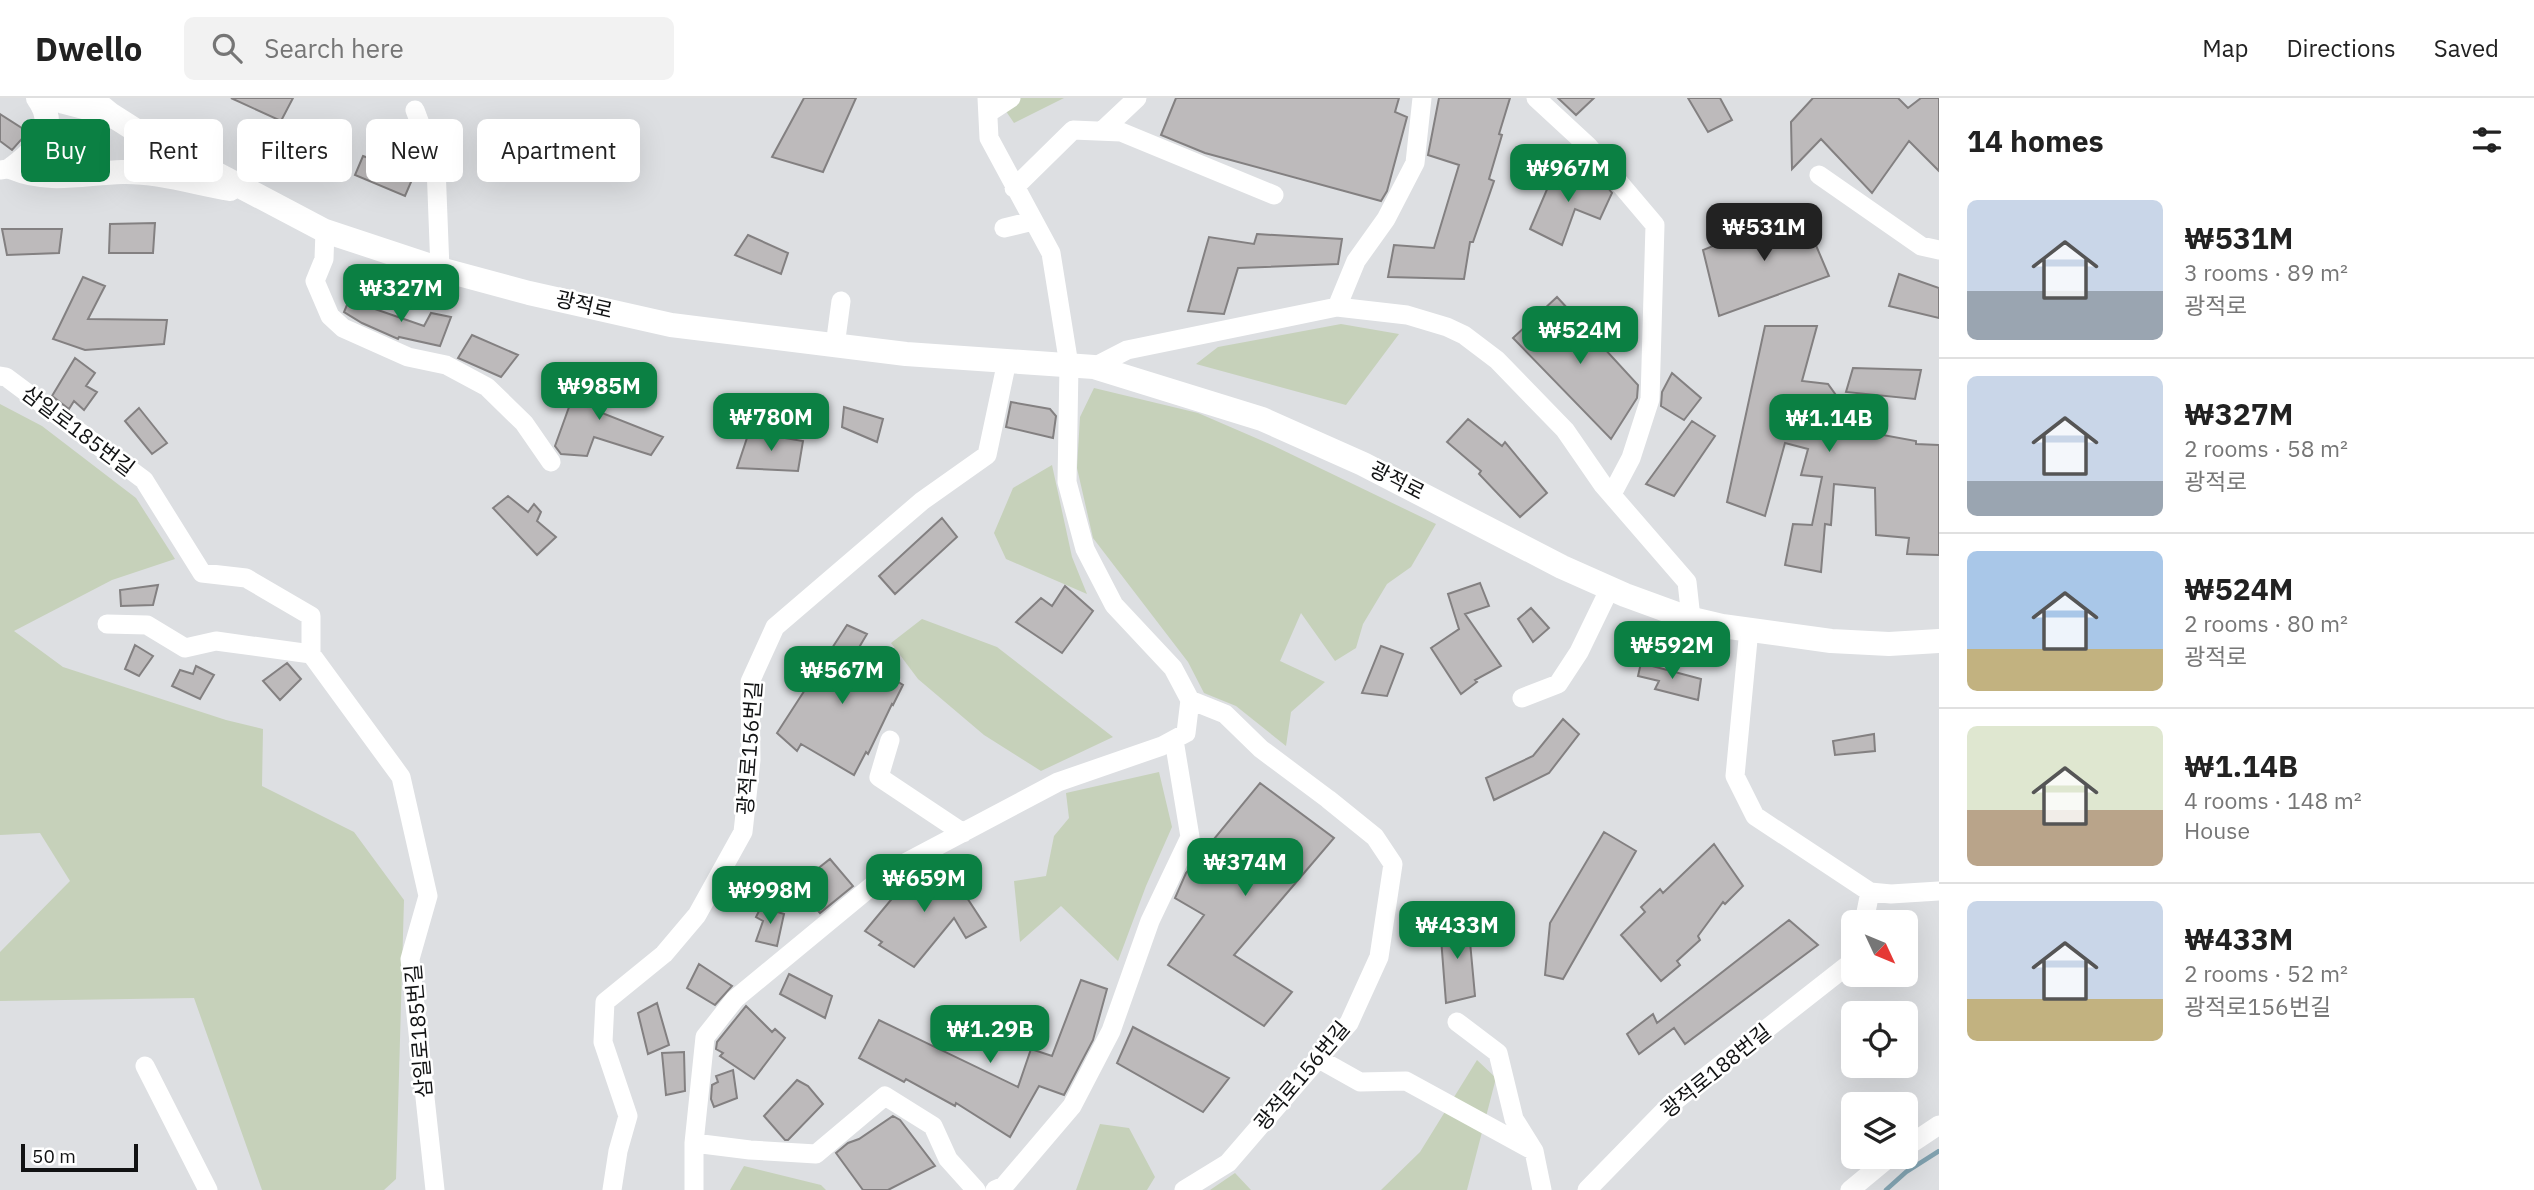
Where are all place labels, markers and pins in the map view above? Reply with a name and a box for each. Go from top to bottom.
pin: ₩967M [1519,144,1617,204]
pin: ₩531M [1715,204,1813,263]
pin: ₩327M [352,264,450,324]
pin: ₩524M [1531,306,1629,366]
pin: ₩985M [550,362,648,422]
pin: ₩780M [722,394,820,453]
pin: ₩1.14B [1772,394,1886,454]
pin: ₩592M [1623,622,1721,681]
pin: ₩567M [793,646,891,706]
pin: ₩374M [1196,838,1294,898]
pin: ₩659M [875,854,973,914]
pin: ₩998M [721,866,819,926]
pin: ₩433M [1408,902,1506,961]
pin: ₩1.29B [933,1006,1047,1065]

